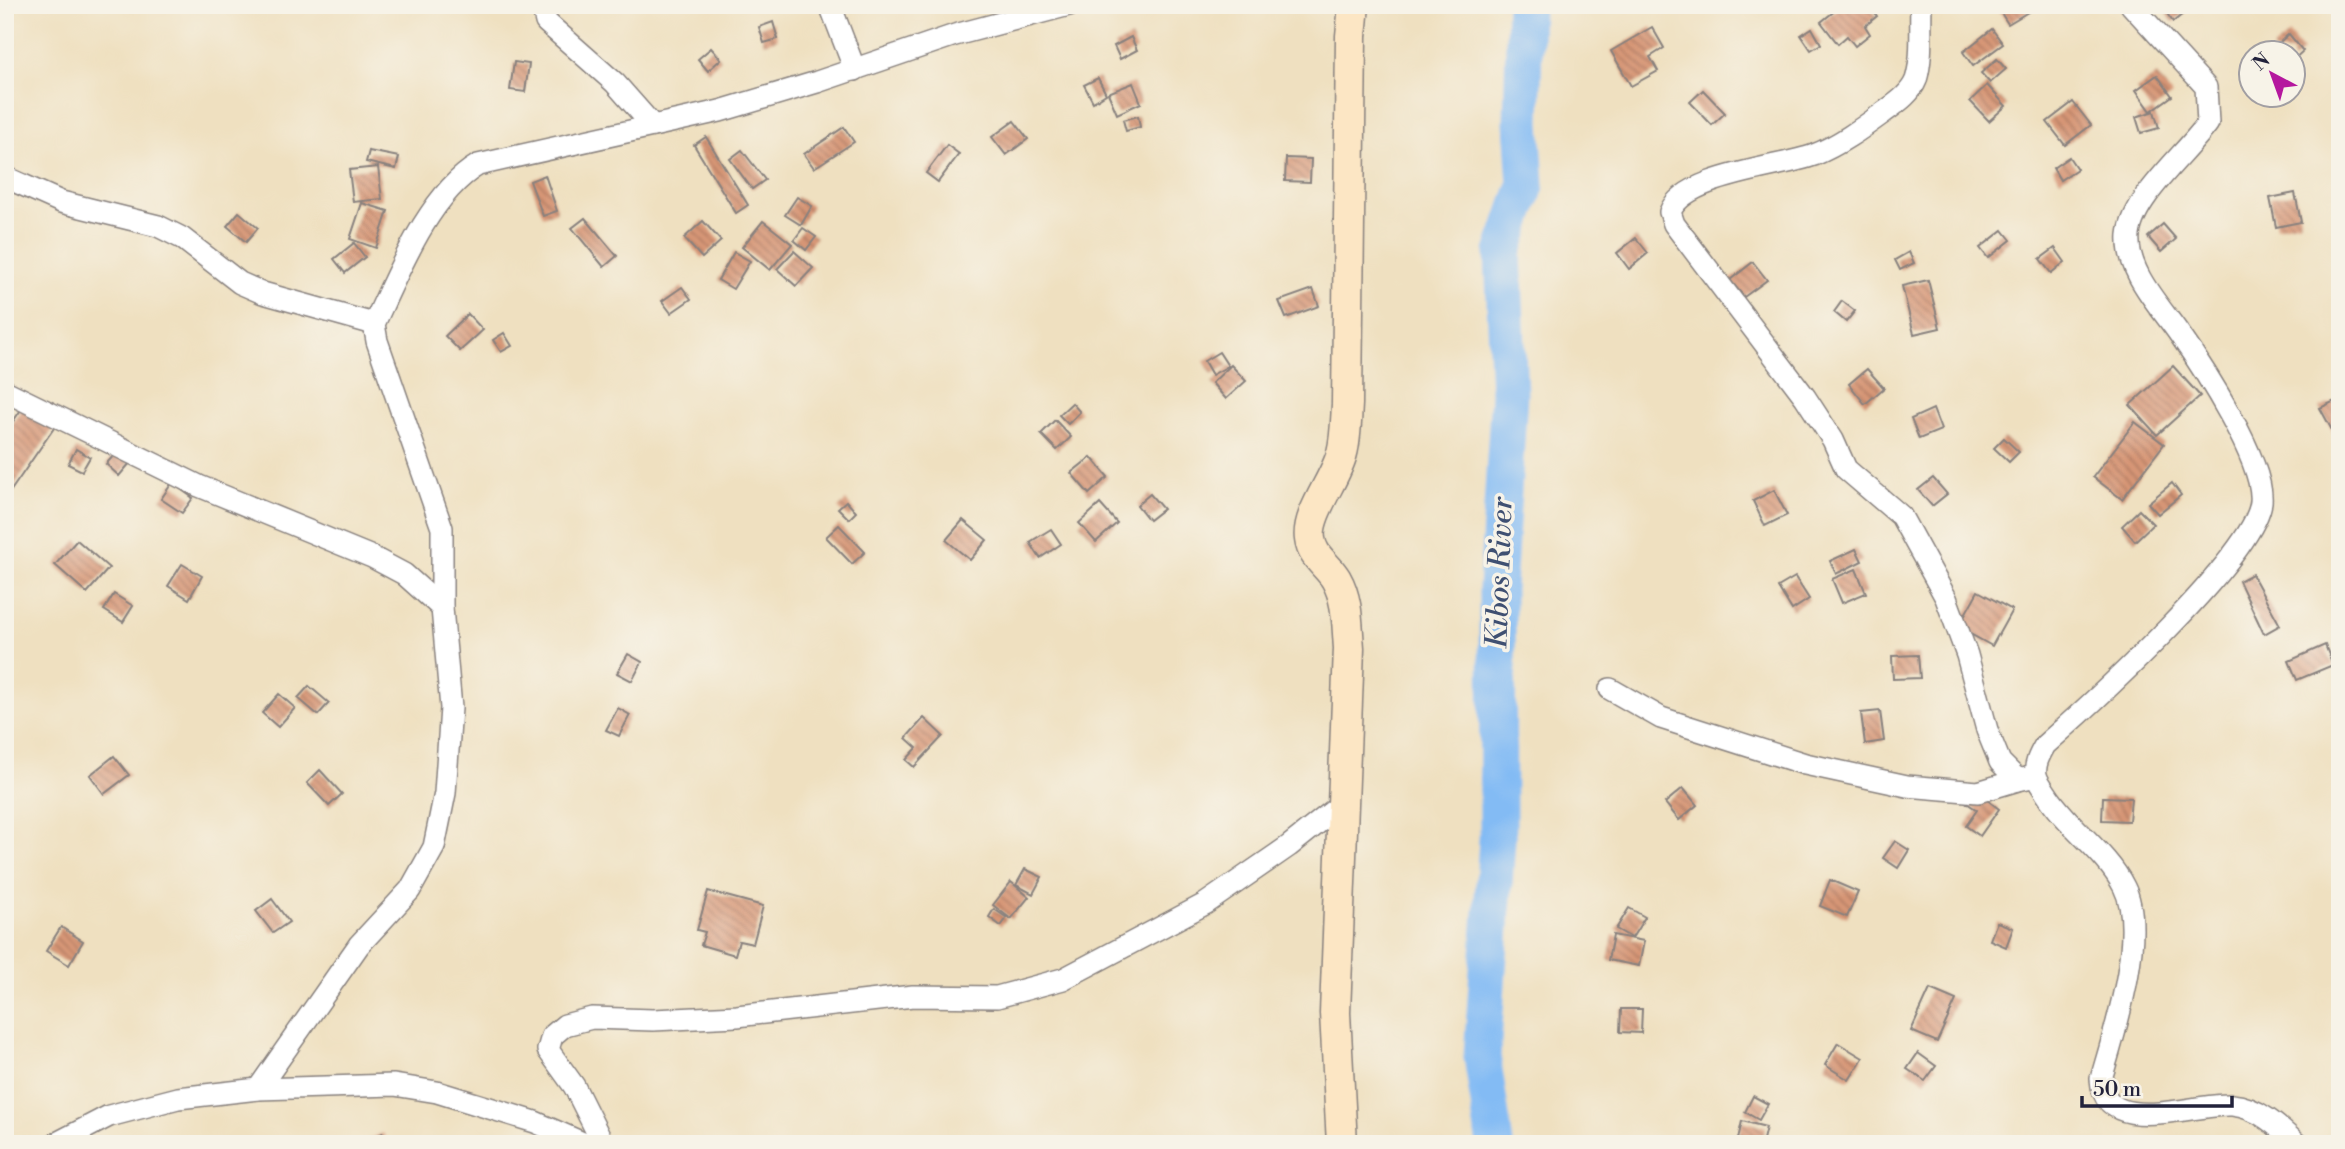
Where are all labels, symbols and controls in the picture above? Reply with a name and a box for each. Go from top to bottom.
north arrow [2236,38,2306,108]
text: N [2248,48,2275,76]
water label: Kibos River [1478,495,1522,650]
scale bar [2082,1065,2233,1109]
text: 50 m [2093,1077,2141,1103]

